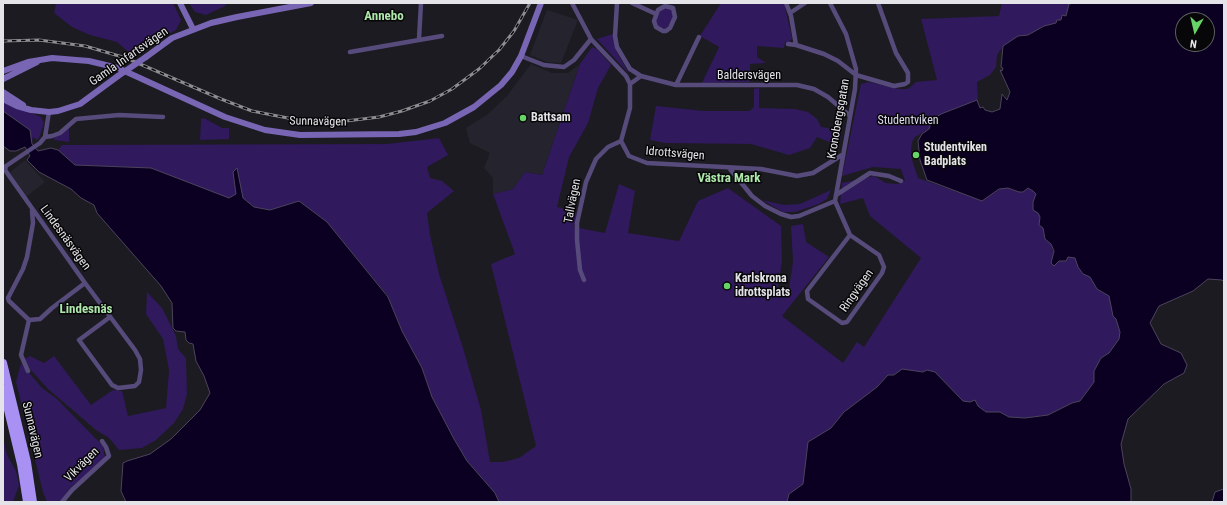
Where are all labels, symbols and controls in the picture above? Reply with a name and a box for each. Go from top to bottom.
district label: Annebo [364,9,404,25]
north arrow [1175,12,1215,52]
street label: Gamla Infartsvägen [87,25,171,89]
text: N [1189,36,1198,50]
street label: Baldersvägen [717,69,781,83]
street label: Kronobergsgatan [825,78,853,160]
place label: Battsam [531,111,571,125]
marker: Battsam [518,113,528,123]
street label: Sunnavägen [289,114,347,130]
park label: Studentviken [877,114,939,128]
place label: Studentviken Badplats [924,141,987,169]
street label: Idrottsvägen [645,144,705,164]
marker: Studentviken Badplats [911,150,921,160]
district label: Västra Mark [698,171,760,187]
street label: Tallvägen [562,178,584,224]
street label: Lindesnäsvägen [37,203,93,273]
street label: Ringvägen [837,267,877,315]
place label: Karlskrona idrottsplats [735,272,790,300]
marker: Karlskrona idrottsplats [722,281,732,291]
district label: Lindesnäs [60,302,112,318]
street label: Sunnavägen [19,400,45,460]
street label: Vikvägen [62,445,102,485]

